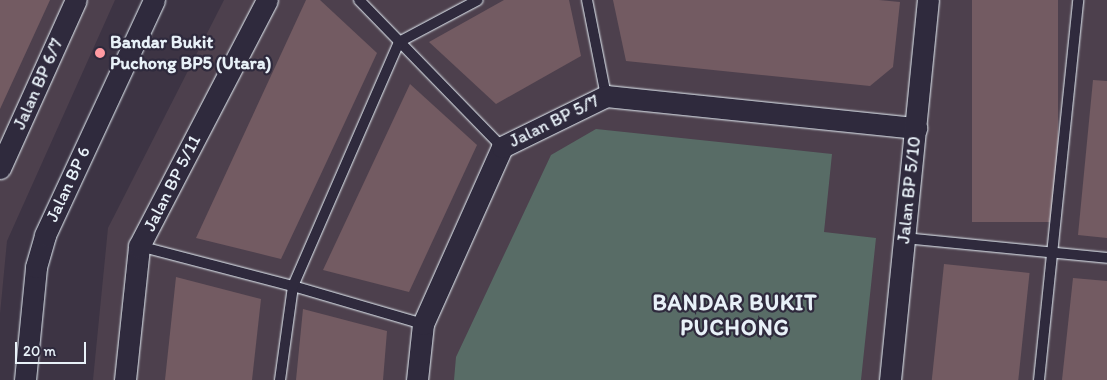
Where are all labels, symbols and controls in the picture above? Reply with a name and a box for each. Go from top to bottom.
place label: Bandar Bukit Puchong BP5 (Utara) [110,32,271,74]
street label: Jalan BP 6/7 [8,35,68,133]
marker: Bandar Bukit Puchong BP5 (Utara) [94,47,106,59]
street label: Jalan BP 5/7 [506,90,602,152]
street label: Jalan BP 5/11 [139,131,205,235]
street label: Jalan BP 5/10 [893,135,925,245]
street label: Jalan BP 6 [41,143,95,225]
district label: BANDAR BUKIT PUCHONG [652,289,818,340]
scale bar [18,332,89,364]
text: 20 m [23,342,56,360]

